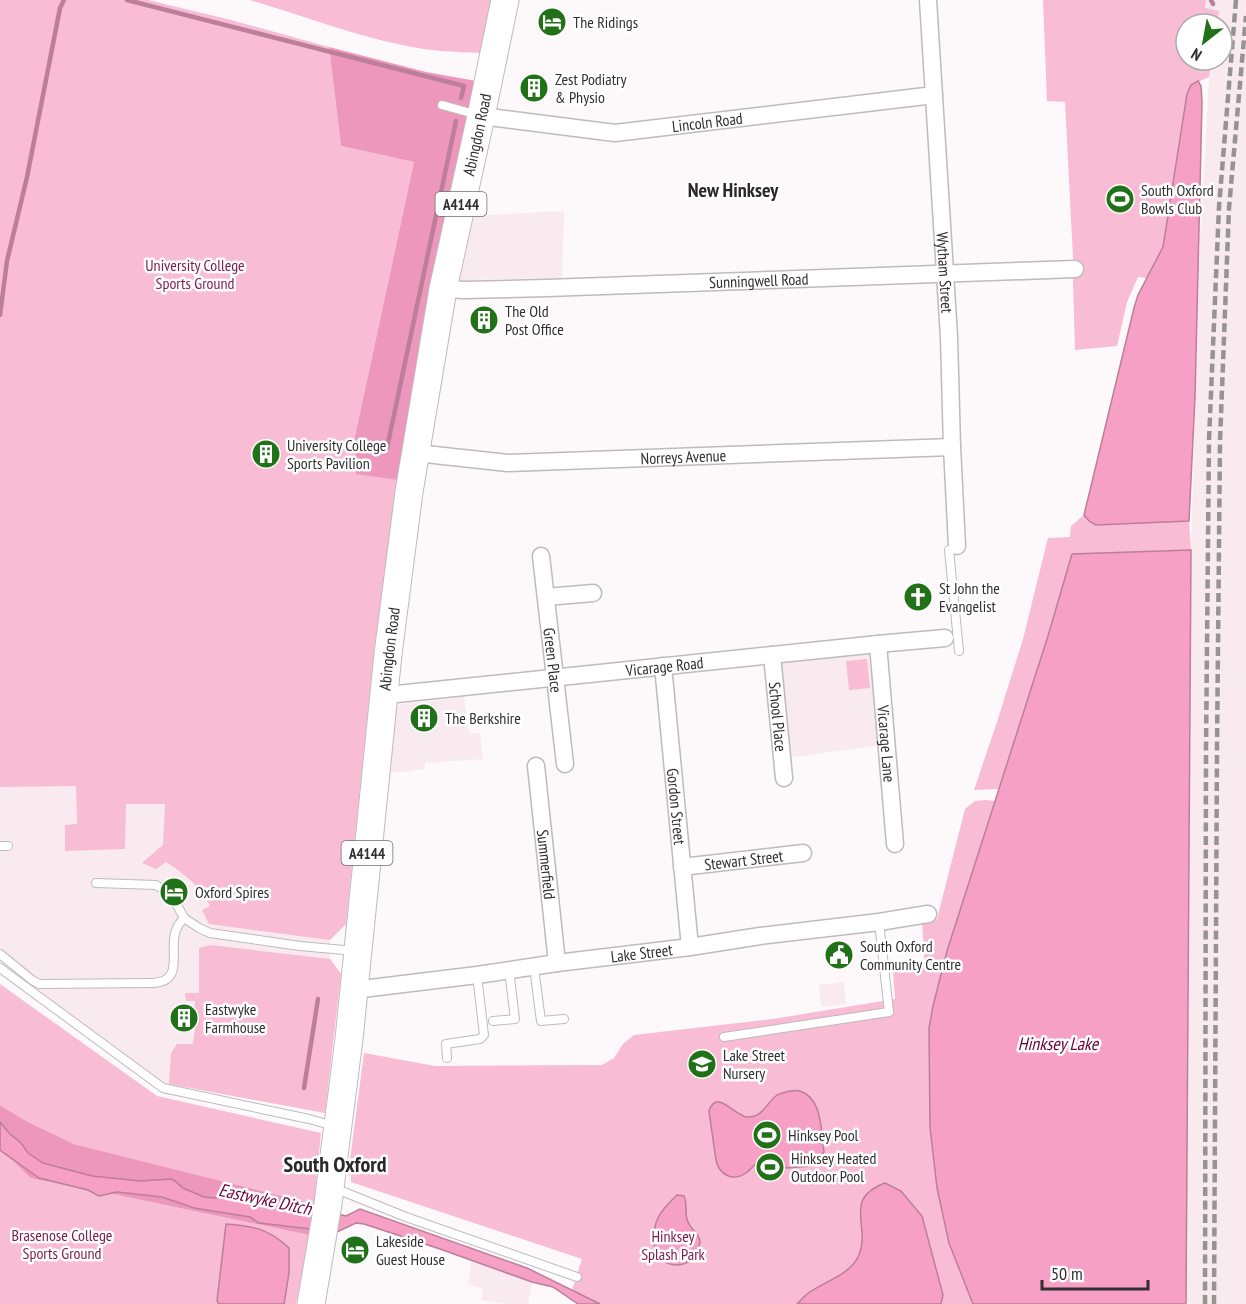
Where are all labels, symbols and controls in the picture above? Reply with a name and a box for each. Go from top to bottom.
hotel icon: The Ridings [536,6,568,38]
place label: The Ridings [573,12,638,32]
north arrow [1174,12,1234,72]
text: N [1187,44,1205,66]
place label: Zest Podiatry & Physio [555,69,626,107]
building icon: Zest Podiatry & Physio [518,72,550,104]
street label: Abingdon Road [458,92,495,178]
street label: Lincoln Road [671,108,744,136]
district label: New Hinksey [688,177,779,203]
place label: South Oxford Bowls Club [1141,180,1214,218]
sports icon: South Oxford Bowls Club [1104,183,1136,215]
road number: A4144 [436,192,486,216]
street label: Wytham Street [932,231,958,314]
park label: University College Sports Ground [145,255,245,293]
street label: Sunningwell Road [709,269,809,292]
place label: The Old Post Office [505,301,564,339]
building icon: The Old Post Office [468,304,500,336]
place label: University College Sports Pavilion [287,435,386,473]
building icon: University College Sports Pavilion [250,438,282,470]
street label: Norreys Avenue [640,445,726,468]
place label: St John the Evangelist [939,578,1000,616]
church icon: St John the Evangelist [902,581,934,613]
street label: Abingdon Road [374,606,404,691]
street label: Green Place [539,627,567,694]
street label: Vicarage Road [624,652,704,680]
street label: School Place [765,681,791,753]
building icon: The Berkshire [408,702,440,734]
street label: Vicarage Lane [873,703,900,783]
place label: The Berkshire [445,708,521,728]
street label: Gordon Street [663,767,690,846]
street label: Summerfield [533,829,560,900]
road number: A4144 [342,841,392,865]
street label: Stewart Street [703,845,785,874]
hotel icon: Oxford Spires [158,876,190,908]
place label: Oxford Spires [195,882,269,902]
place label: South Oxford Community Centre [860,936,961,974]
street label: Lake Street [610,939,674,966]
public building icon: South Oxford Community Centre [823,939,855,971]
place label: Eastwyke Farmhouse [205,999,266,1037]
building icon: Eastwyke Farmhouse [168,1002,200,1034]
water label: Hinksey Lake [1018,1032,1100,1055]
place label: Lake Street Nursery [723,1045,786,1083]
school or university icon: Lake Street Nursery [686,1048,718,1080]
sports icon: Hinksey Pool [751,1119,783,1151]
place label: Hinksey Pool [788,1125,859,1145]
place label: Hinksey Heated Outdoor Pool [791,1148,876,1186]
district label: South Oxford [284,1150,387,1178]
sports icon: Hinksey Heated Outdoor Pool [754,1151,786,1183]
water label: Eastwyke Ditch [217,1178,314,1220]
park label: Brasenose College Sports Ground [12,1225,112,1263]
park label: Hinksey Splash Park [641,1226,706,1264]
place label: Lakeside Guest House [376,1231,445,1269]
hotel icon: Lakeside Guest House [339,1234,371,1266]
scale bar [1042,1253,1148,1291]
text: 50 m [1051,1262,1083,1285]

